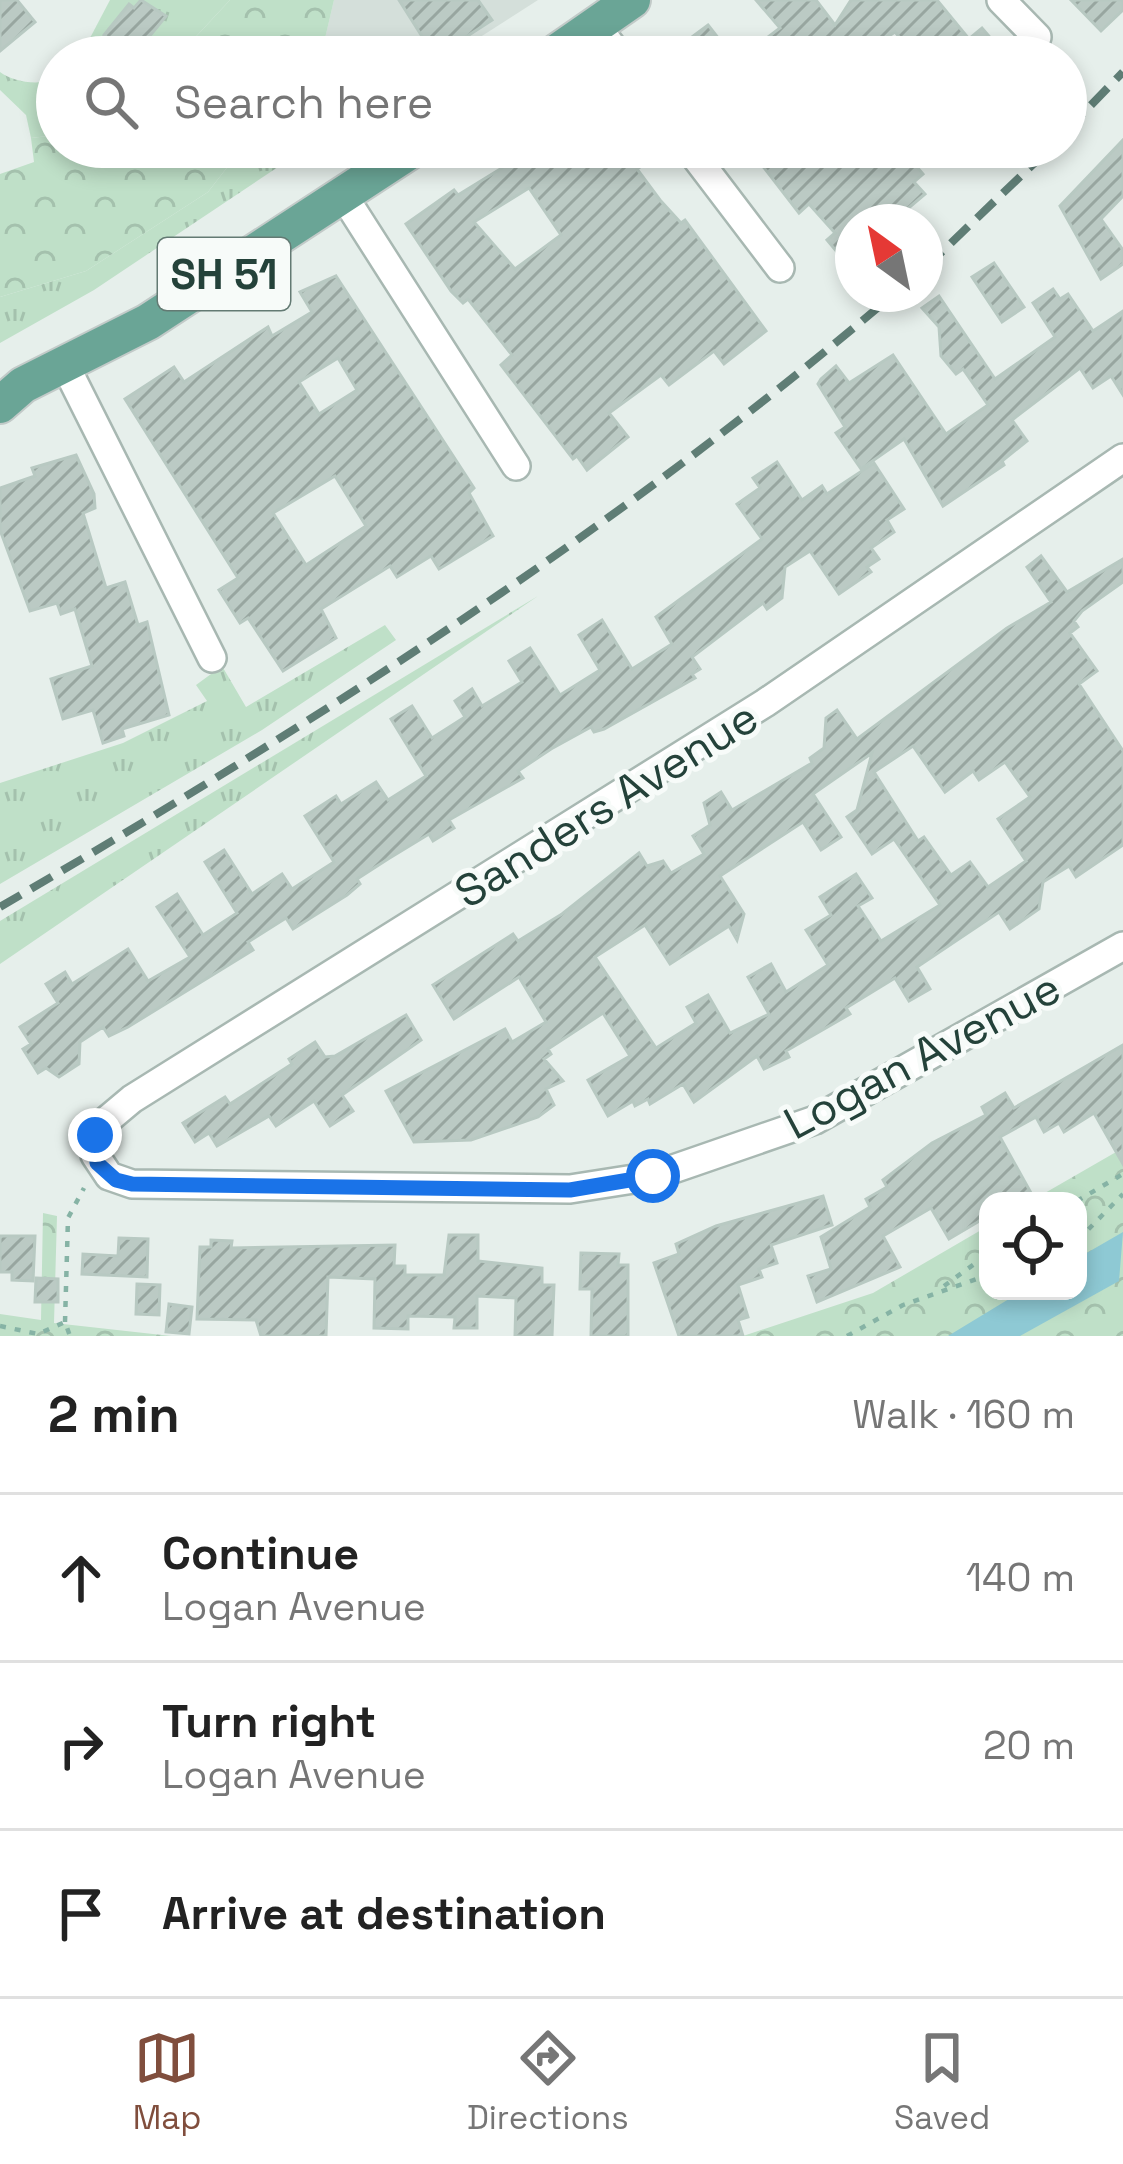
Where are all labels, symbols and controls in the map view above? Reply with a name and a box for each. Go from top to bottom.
search box [36,36,1087,168]
icon: search [78,69,144,135]
text: Search here [174,74,433,131]
north arrow [835,204,943,312]
road number: SH 51 [158,238,290,310]
street label: Sanders Avenue [444,688,768,920]
street label: Logan Avenue [774,959,1070,1152]
route end [68,1108,122,1162]
route start [626,1149,680,1203]
map controls [979,1192,1087,1300]
button: locate [979,1192,1087,1300]
text: 2 min [48,1382,180,1447]
text: Walk · 160 m [852,1390,1075,1439]
text: Continue [162,1525,359,1582]
icon: ahead [48,1545,114,1611]
text: 140 m [966,1553,1075,1602]
text: Logan Avenue [162,1582,426,1631]
text: Turn right [162,1693,376,1750]
icon: right [48,1713,114,1779]
text: 20 m [983,1721,1075,1770]
text: Logan Avenue [162,1750,426,1799]
icon: arrive [48,1881,114,1947]
text: Arrive at destination [162,1885,606,1942]
tab: Map [133,2025,201,2139]
tab: Directions [467,2025,629,2139]
tab: Saved [894,2025,990,2139]

